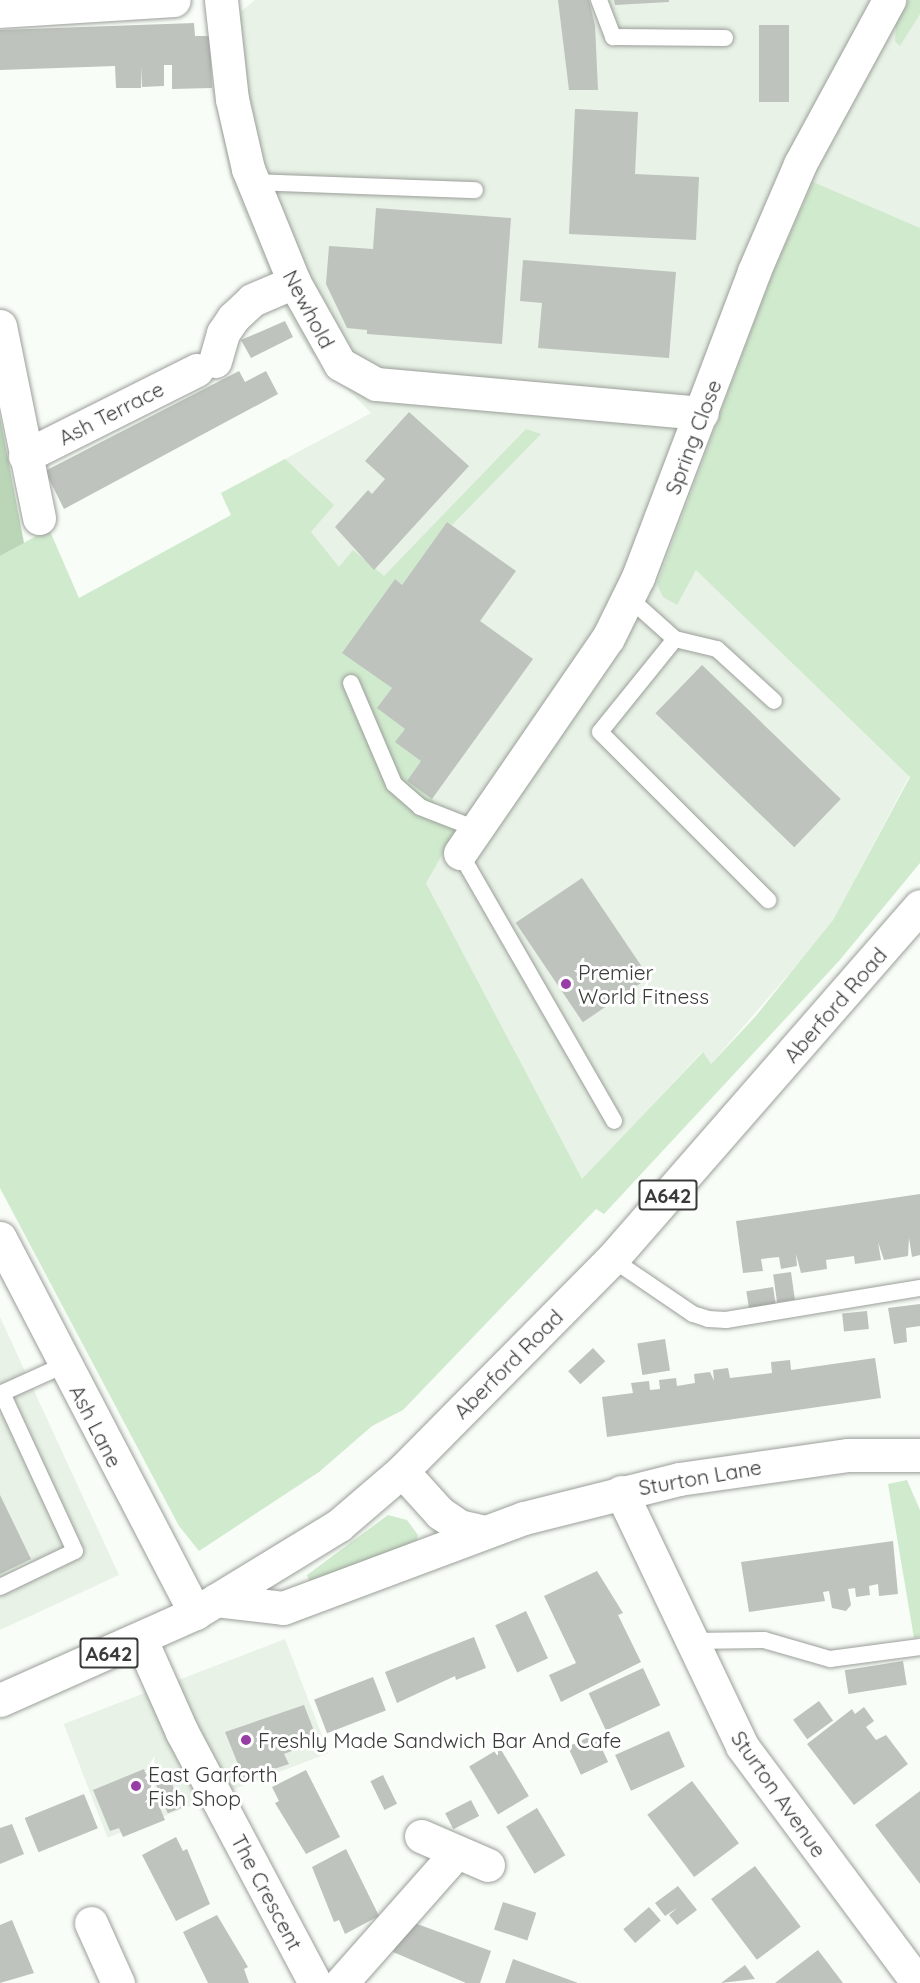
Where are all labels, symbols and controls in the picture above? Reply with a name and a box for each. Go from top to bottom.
street label: Newhold [278,266,340,352]
street label: Ash Terrace [54,376,168,450]
street label: Spring Close [660,376,726,498]
street label: Aberford Road [778,942,892,1068]
place label: Premier World Fitness [578,959,709,1009]
marker: Premier World Fitness [559,977,573,991]
road number: A642 [638,1178,698,1212]
street label: Aberford Road [448,1304,568,1424]
street label: Ash Lane [65,1381,127,1471]
street label: Sturton Lane [637,1454,763,1500]
road number: A642 [79,1636,139,1670]
street label: Sturton Avenue [726,1726,832,1862]
place label: Freshly Made Sandwich Bar And Cafe [258,1727,621,1753]
marker: Freshly Made Sandwich Bar And Cafe [239,1733,253,1747]
place label: East Garforth Fish Shop [148,1761,278,1811]
marker: East Garforth Fish Shop [129,1779,143,1793]
street label: The Crescent [226,1830,308,1954]

